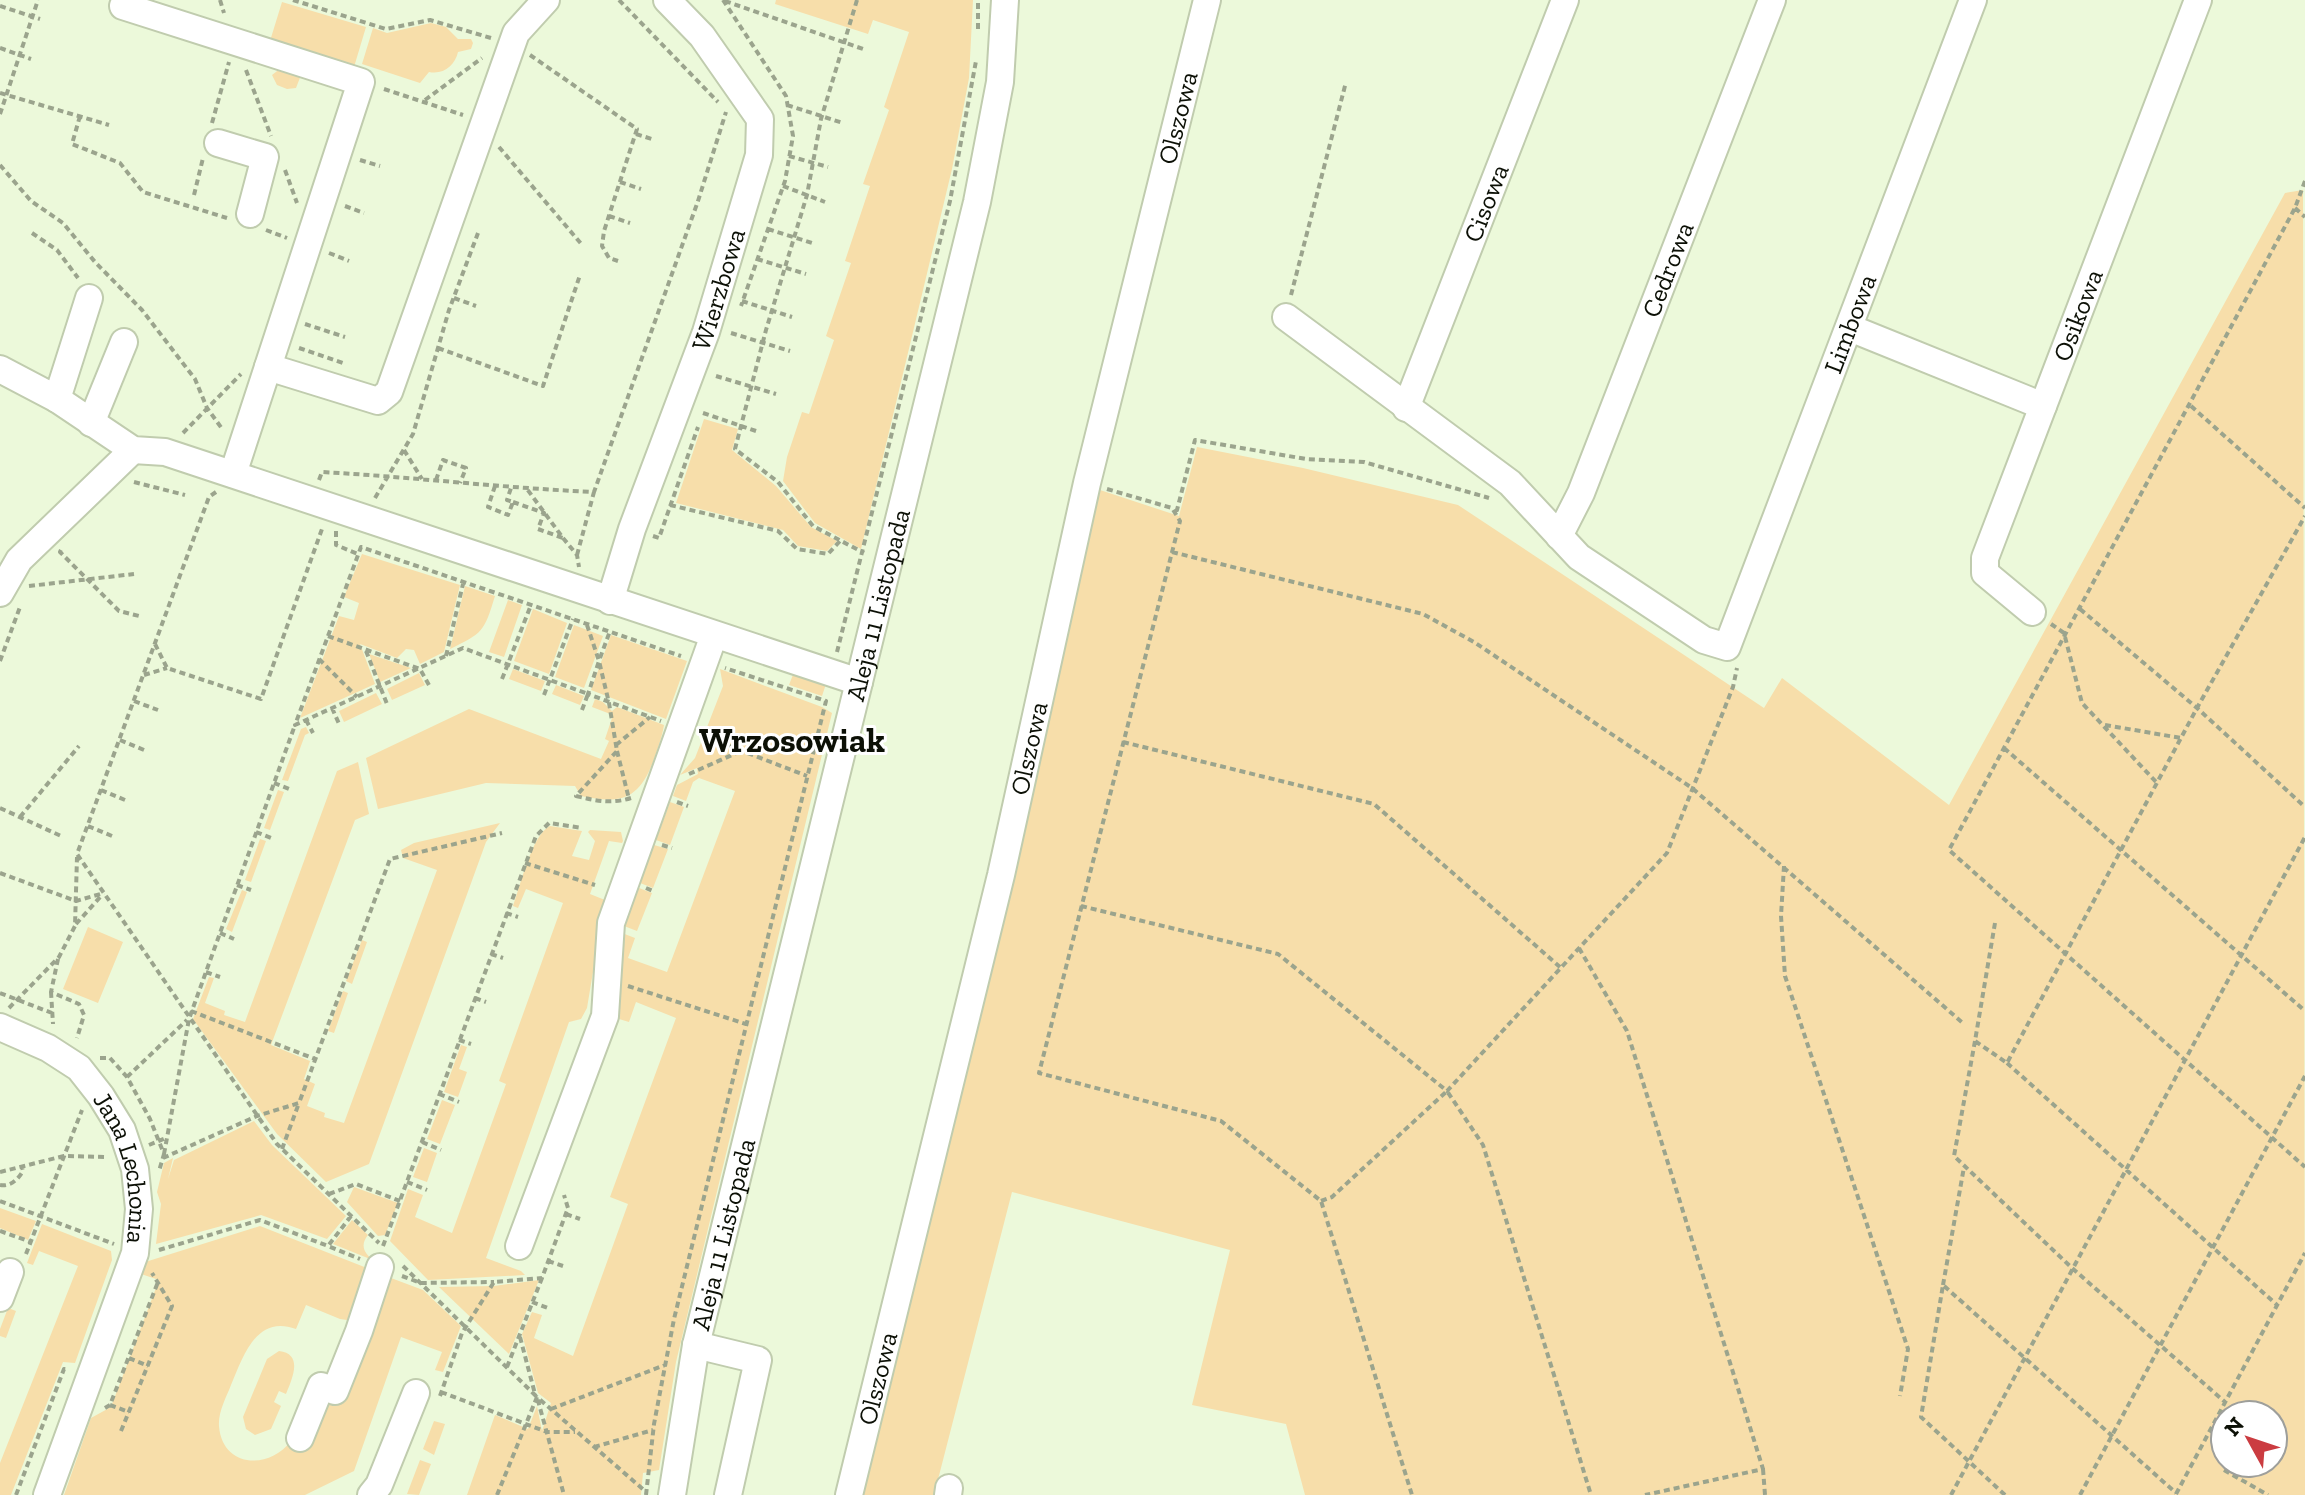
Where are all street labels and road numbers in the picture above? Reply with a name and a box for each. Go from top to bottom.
street label: Olszowa [1151,68,1205,168]
street label: Cisowa [1456,159,1516,247]
street label: Cedrowa [1635,217,1701,322]
street label: Wierzbowa [684,224,752,355]
street label: Osikowa [2046,264,2110,366]
street label: Limbowa [1817,269,1883,378]
street label: Aleja 11 Listopada [839,505,917,704]
street label: Olszowa [1003,698,1055,798]
street label: Jana Lechonia [86,1086,155,1246]
street label: Aleja 11 Listopada [684,1135,762,1333]
street label: Olszowa [851,1328,904,1428]

